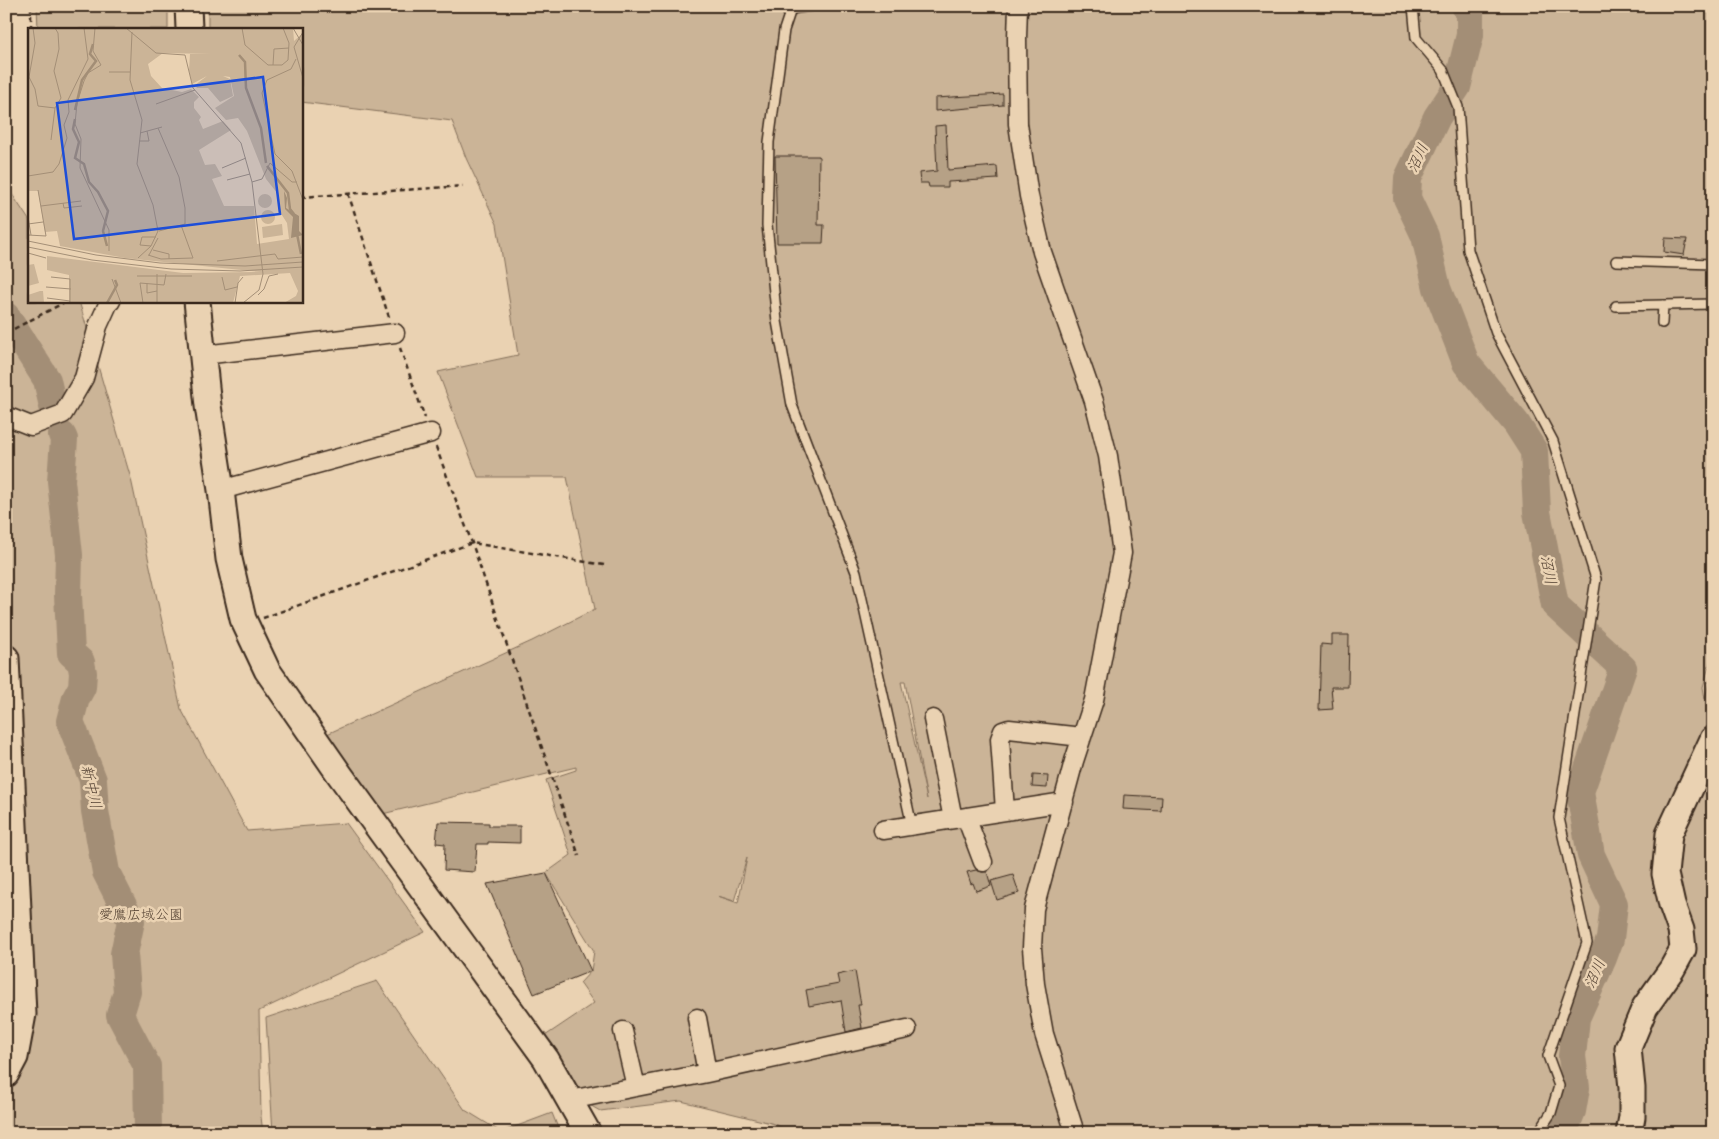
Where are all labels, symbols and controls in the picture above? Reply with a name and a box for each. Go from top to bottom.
inset map [28,28,302,302]
water label: 沼川 [1403,140,1433,176]
water label: 沼川 [1536,553,1560,587]
water label: 新中川 [77,763,105,811]
park label: 愛鷹広域公園 [99,906,183,923]
water label: 沼川 [1580,956,1610,992]

